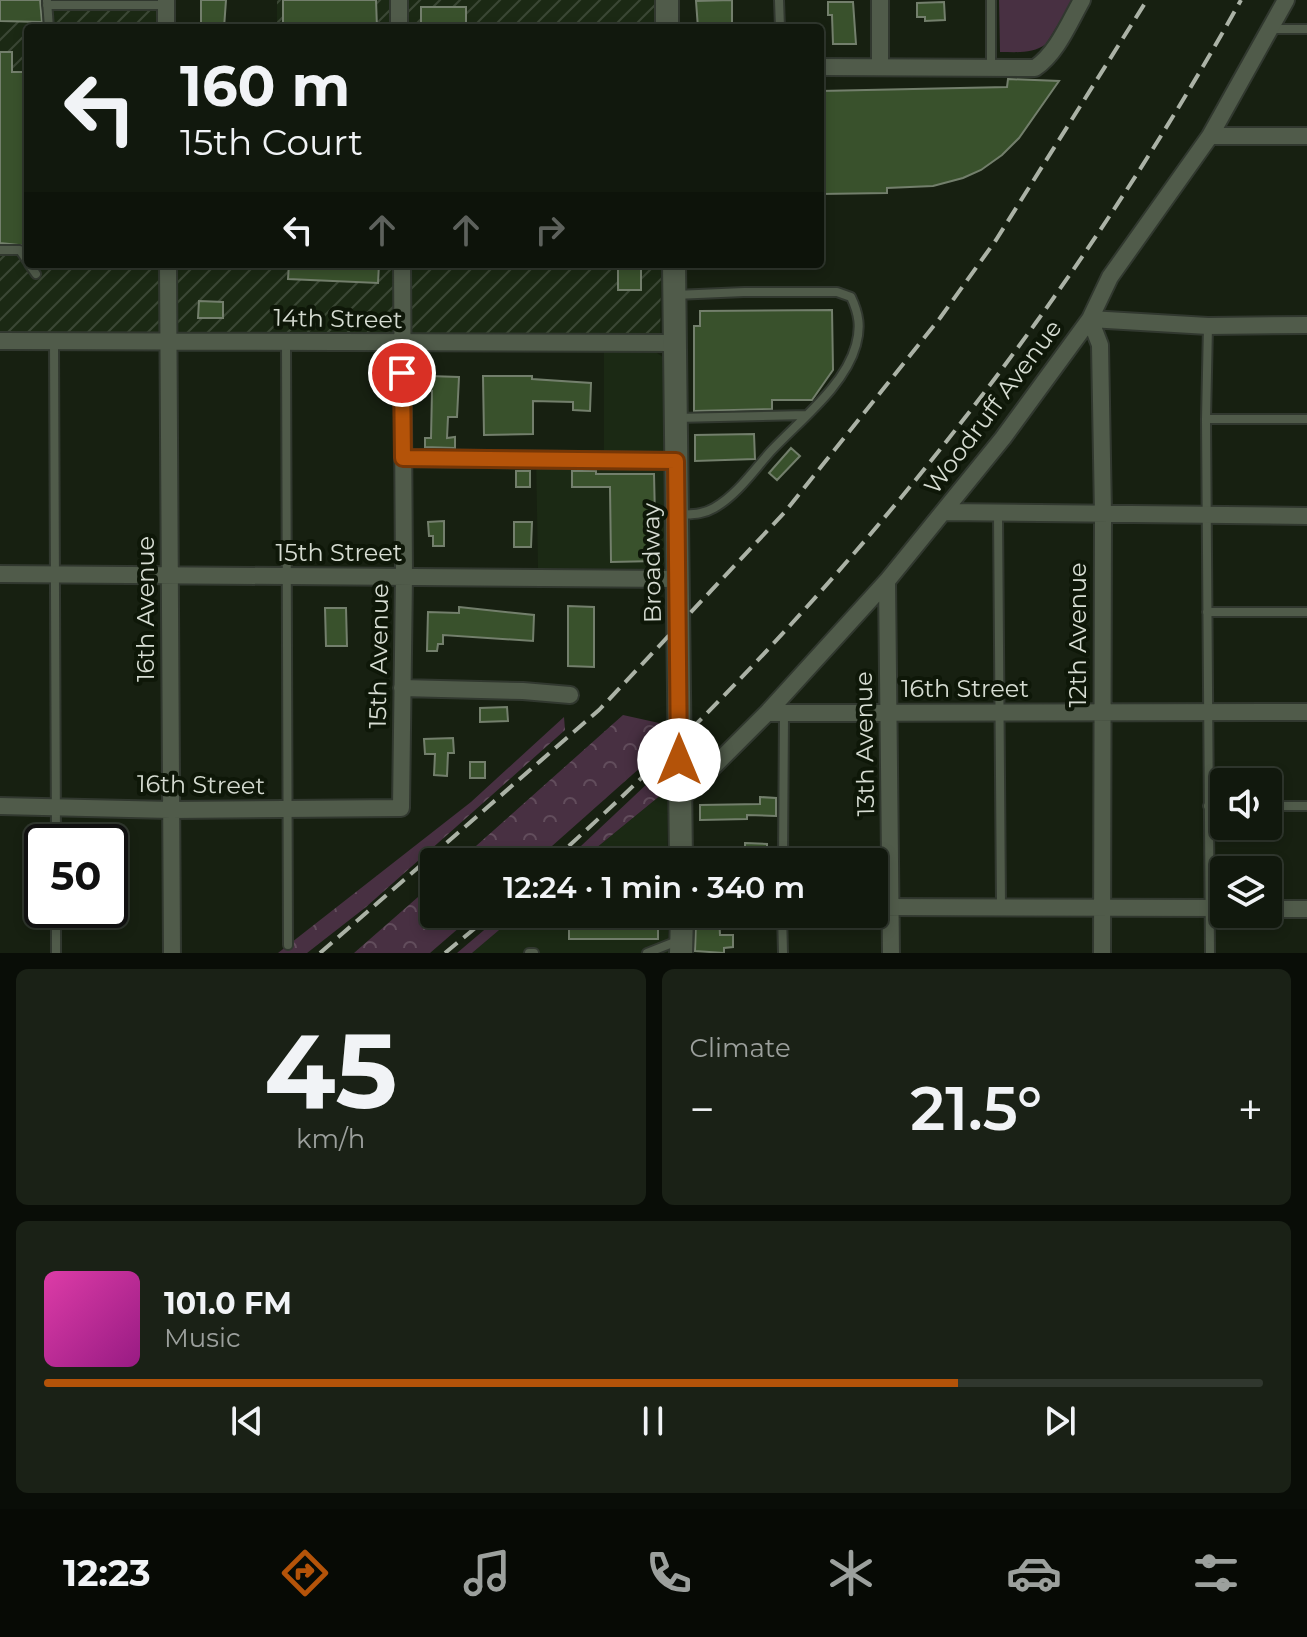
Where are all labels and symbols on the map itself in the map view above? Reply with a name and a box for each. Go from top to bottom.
street label: 14th Street [273,303,403,334]
street label: Woodruff Avenue [918,314,1068,500]
pin [368,339,436,407]
street label: Broadway [636,503,667,623]
street label: 16th Avenue [131,536,160,682]
street label: 15th Street [275,538,403,567]
street label: 12th Avenue [1063,562,1092,708]
street label: 15th Avenue [363,583,394,729]
street label: 13th Avenue [849,671,880,817]
street label: 16th Street [901,674,1029,703]
position arrow [637,718,721,802]
street label: 16th Street [137,769,266,800]
speed limit sign: 50 [24,824,128,928]

